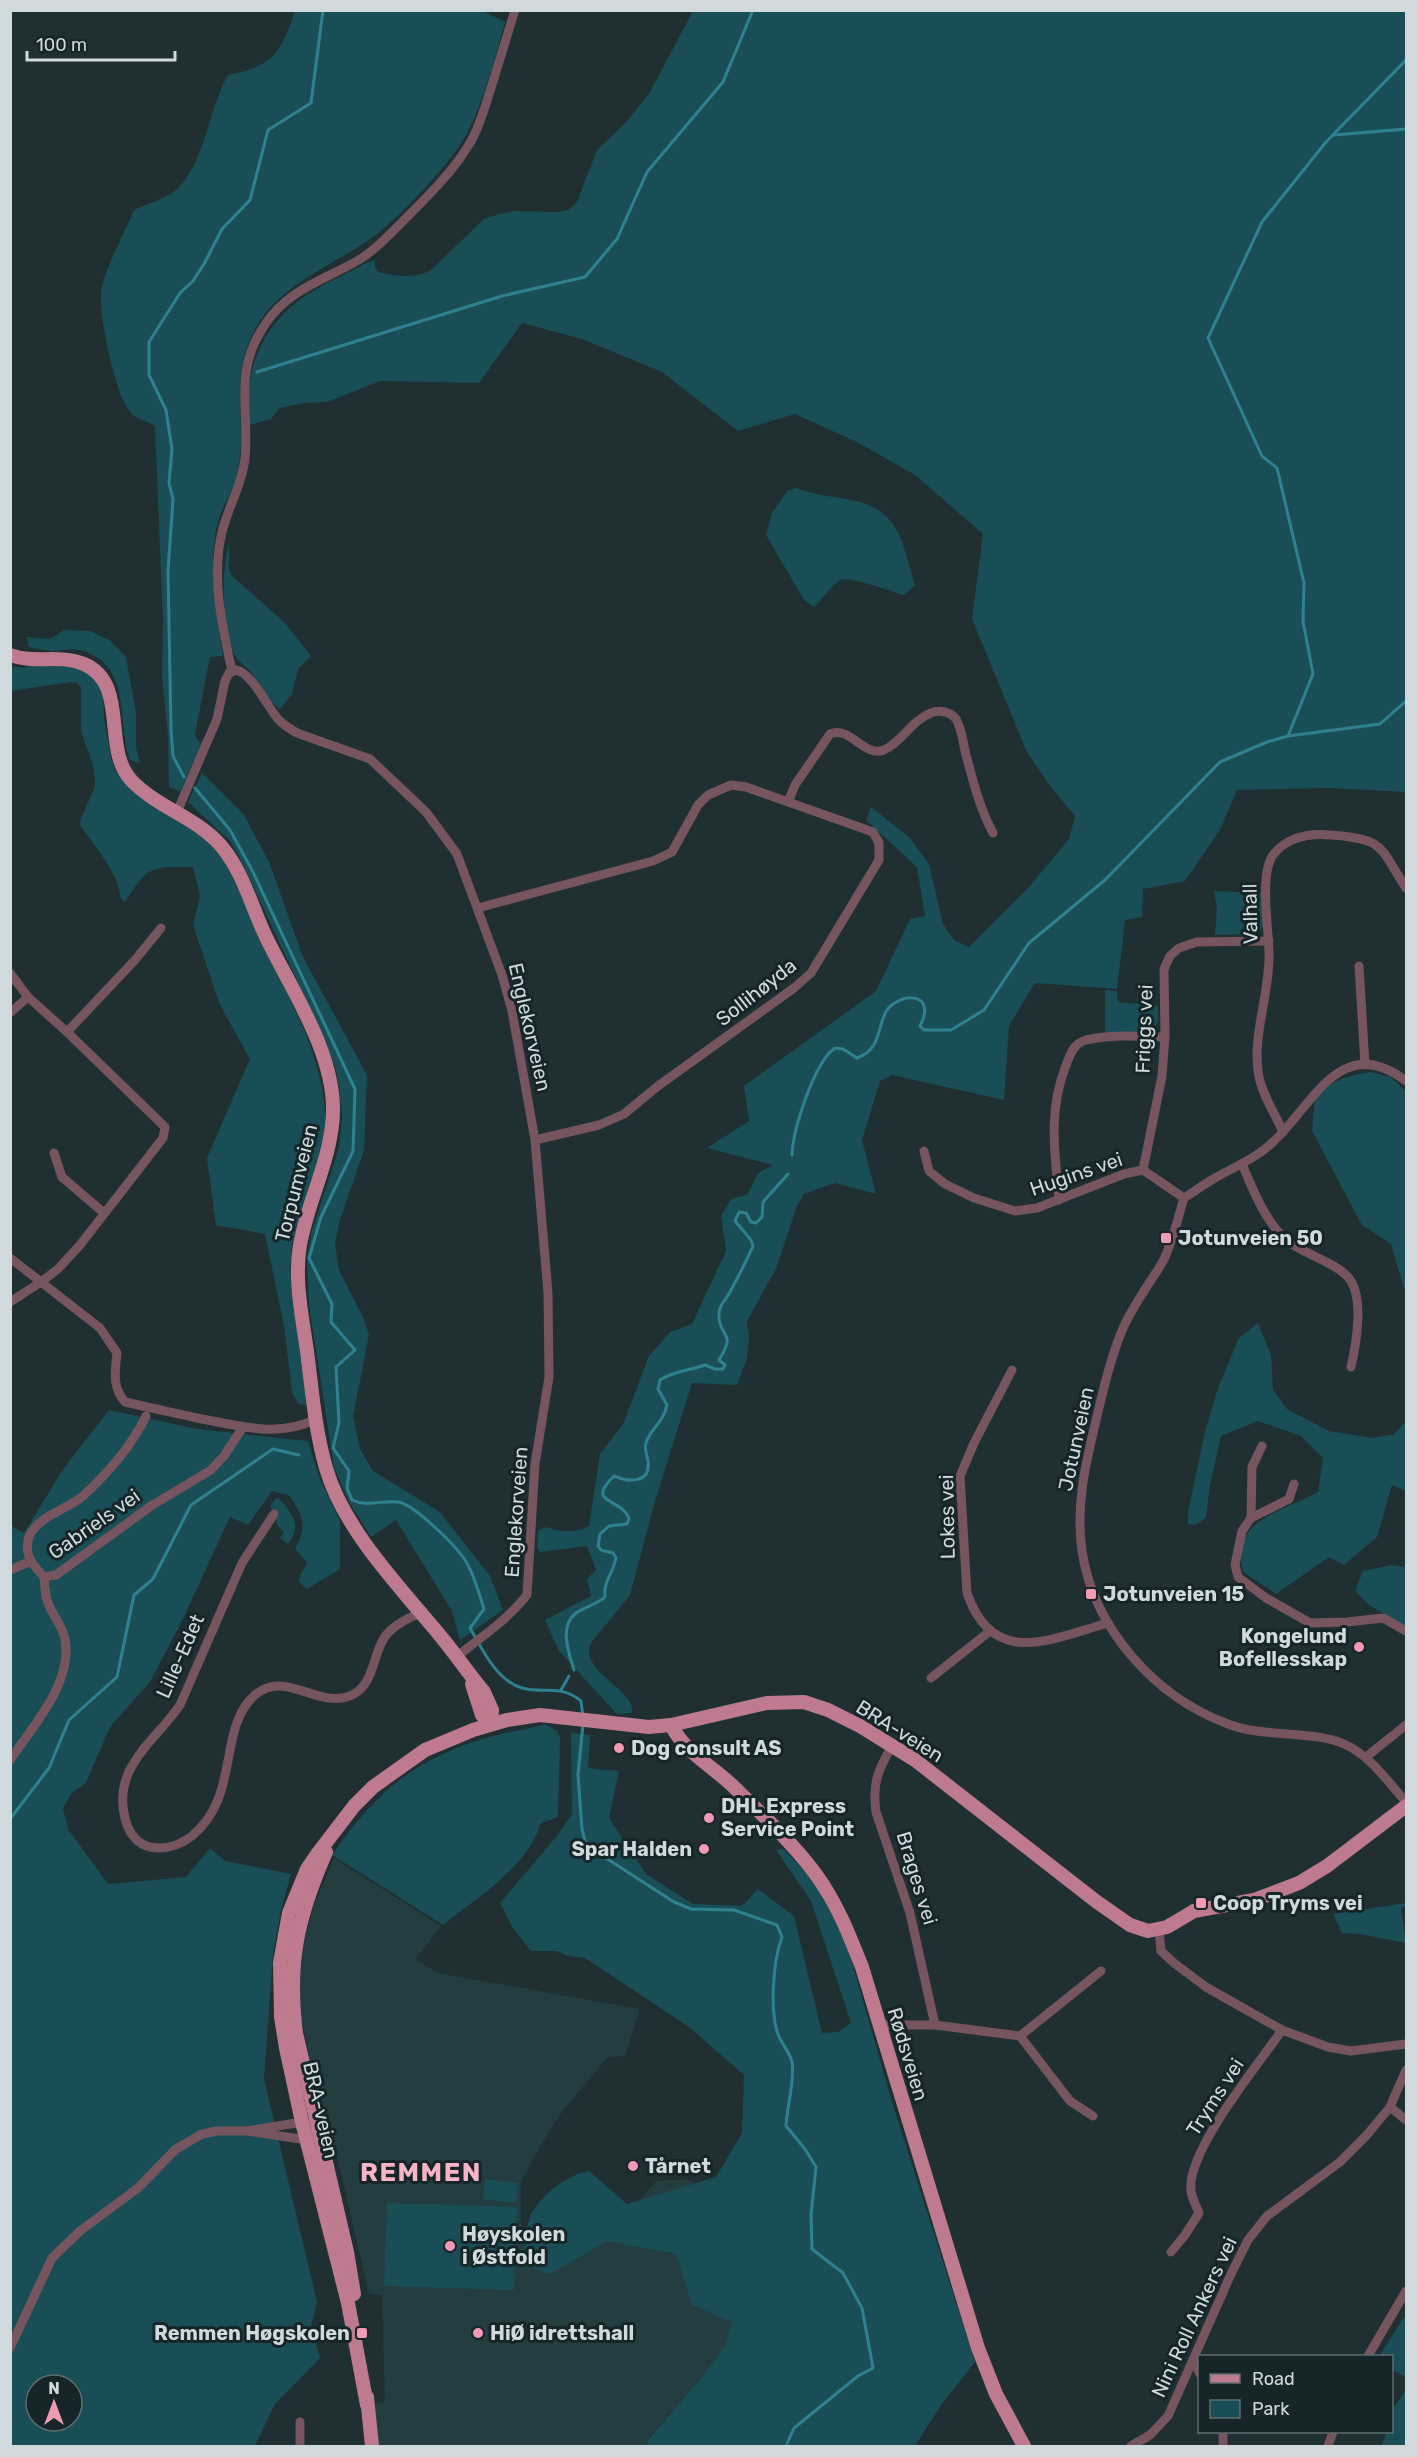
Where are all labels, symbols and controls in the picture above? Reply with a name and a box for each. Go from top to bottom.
scale bar [27,24,176,62]
text: 100 m [36,34,87,56]
street label: Valhall [1237,883,1263,945]
street label: Sollihøyda [711,953,801,1031]
street label: Englekorveien [504,960,556,1094]
street label: Friggs vei [1130,984,1158,1074]
street label: Torpumveien [270,1122,322,1244]
street label: Hugins vei [1026,1147,1126,1201]
place label: Jotunveien 50 [1178,1226,1323,1250]
marker: Jotunveien 50 [1159,1231,1173,1245]
street label: Jotunveien [1053,1385,1099,1493]
street label: Englekorveien [499,1446,533,1578]
street label: Lokes vei [934,1474,960,1560]
street label: Gabriels vei [44,1484,144,1564]
place label: Jotunveien 15 [1103,1582,1244,1606]
marker: Jotunveien 15 [1084,1587,1098,1601]
street label: Lille-Edet [151,1610,209,1702]
place label: Kongelund Bofellesskap [1219,1624,1347,1671]
marker: Kongelund Bofellesskap [1352,1640,1366,1654]
street label: BRA-veien [852,1695,948,1767]
place label: Dog consult AS [631,1736,781,1760]
marker: Dog consult AS [612,1741,626,1755]
place label: DHL Express Service Point [721,1794,854,1841]
marker: DHL Express Service Point [702,1811,716,1825]
street label: Brages vei [891,1828,943,1928]
place label: Spar Halden [572,1837,692,1861]
marker: Spar Halden [697,1842,711,1856]
place label: Coop Tryms vei [1213,1891,1363,1915]
marker: Coop Tryms vei [1194,1896,1208,1910]
street label: Rødsveien [882,2004,934,2104]
street label: Tryms vei [1181,2054,1249,2140]
street label: BRA-veien [298,2059,344,2161]
place label: Tårnet [645,2154,711,2178]
district label: REMMEN [360,2157,482,2188]
marker: Tårnet [626,2159,640,2173]
place label: Høyskolen i Østfold [462,2222,565,2269]
street label: Nini Roll Ankers vei [1146,2233,1242,2401]
marker: Høyskolen i Østfold [443,2239,457,2253]
place label: Remmen Høgskolen [154,2321,350,2345]
place label: HiØ idrettshall [490,2321,634,2345]
marker: Remmen Høgskolen [355,2326,369,2340]
marker: HiØ idrettshall [471,2326,485,2340]
legend [1198,2355,1393,2433]
text: Road [1252,2368,1295,2390]
north arrow [24,2373,84,2433]
text: N [48,2379,60,2398]
text: Park [1252,2398,1290,2420]

